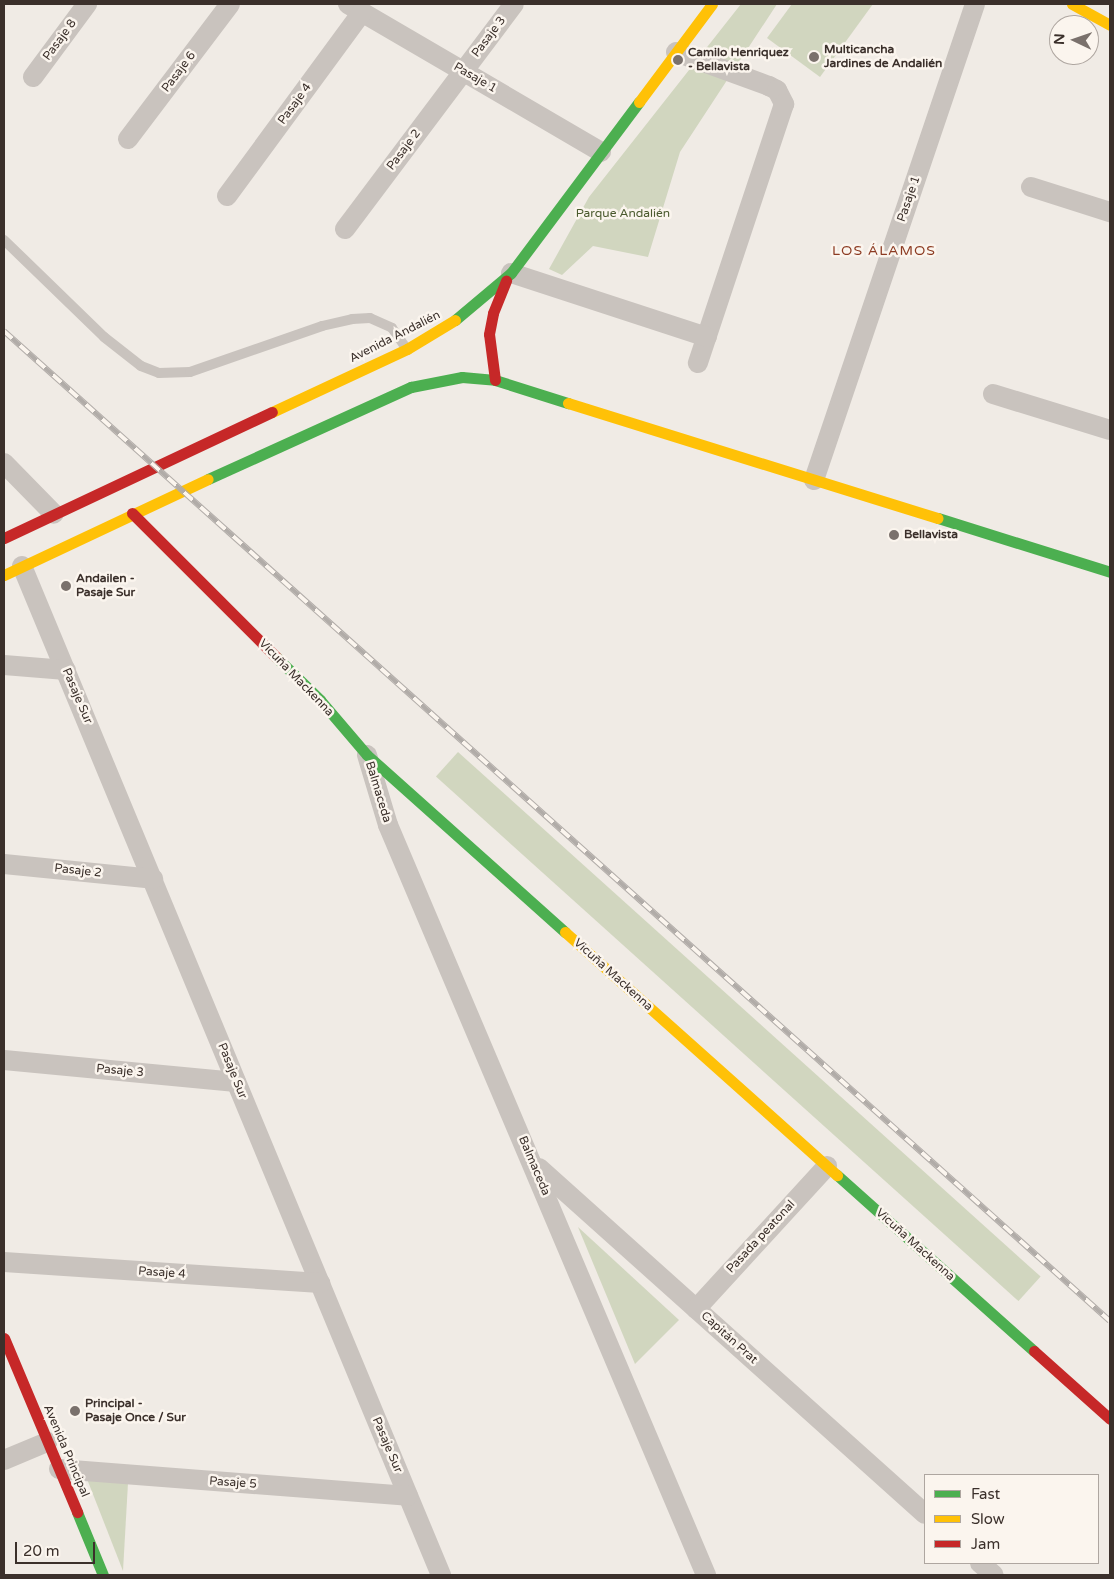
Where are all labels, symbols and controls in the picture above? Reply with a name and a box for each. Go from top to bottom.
street label: Pasaje 3 [469,14,509,60]
north arrow [1049,15,1099,65]
street label: Pasaje 8 [40,17,80,63]
text: N [1051,33,1068,45]
place label: Multicancha Jardines de Andalién [824,43,942,71]
place label: Camilo Henriquez - Bellavista [688,46,789,74]
street label: Pasaje 6 [159,49,199,95]
marker: Multicancha Jardines de Andalién [808,51,820,63]
marker: Camilo Henriquez - Bellavista [672,54,684,66]
street label: Pasaje 1 [451,60,499,96]
street label: Pasaje 4 [275,81,315,127]
street label: Pasaje 2 [384,127,424,173]
street label: Pasaje 1 [894,174,924,224]
park label: Parque Andalién [576,207,670,221]
district label: LOS ÁLAMOS [831,243,937,259]
street label: Avenida Andalién [347,308,443,366]
place label: Bellavista [904,528,958,542]
marker: Bellavista [888,529,900,541]
place label: Andailen - Pasaje Sur [76,572,135,600]
marker: Andailen - Pasaje Sur [60,580,72,592]
street label: Vicuña Mackenna [256,637,336,719]
street label: Pasaje Sur [59,666,95,726]
street label: Balmaceda [362,760,394,824]
street label: Pasaje 2 [54,861,102,881]
street label: Vicuña Mackenna [571,936,655,1014]
street label: Pasaje Sur [214,1041,250,1101]
street label: Pasaje 3 [96,1062,144,1080]
street label: Balmaceda [515,1134,553,1198]
street label: Pasada peatonal [724,1198,798,1276]
street label: Vicuña Mackenna [873,1206,957,1284]
street label: Pasaje 4 [138,1264,186,1282]
street label: Capitán Prat [698,1309,760,1367]
place label: Principal - Pasaje Once / Sur [85,1397,186,1425]
street label: Avenida Principal [40,1403,92,1499]
marker: Principal - Pasaje Once / Sur [69,1405,81,1417]
street label: Pasaje Sur [369,1415,405,1475]
street label: Pasaje 5 [209,1474,257,1492]
legend [924,1474,1099,1564]
text: Fast [971,1485,1000,1503]
text: Slow [971,1510,1005,1528]
scale bar [18,1532,98,1564]
text: Jam [971,1535,1000,1553]
text: 20 m [23,1542,60,1560]

